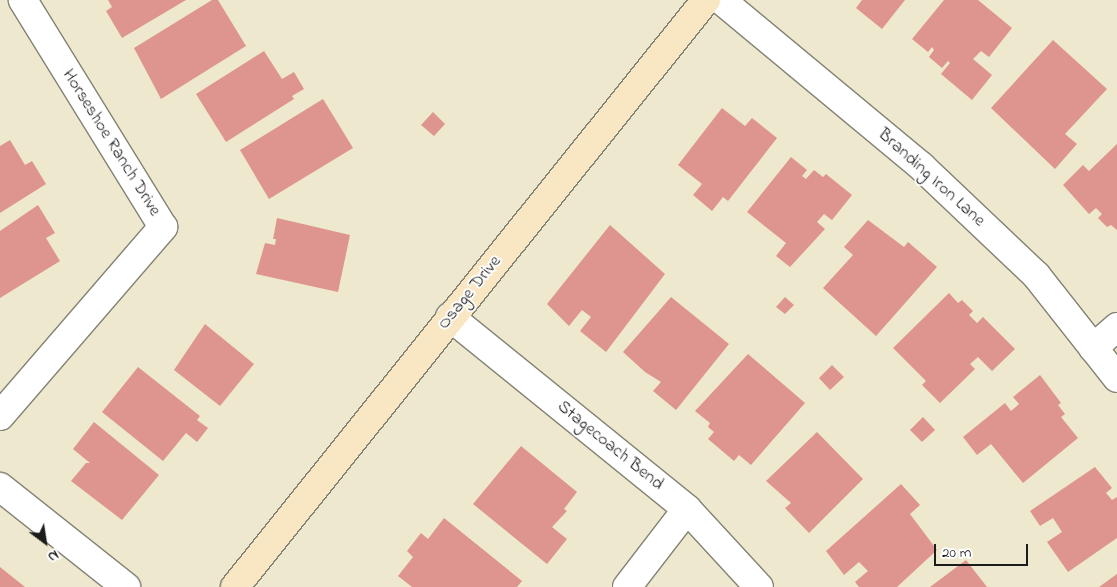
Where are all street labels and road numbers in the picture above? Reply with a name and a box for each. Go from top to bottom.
street label: Horseshoe Ranch Drive [57,65,165,221]
street label: Branding Iron Lane [873,124,989,232]
street label: Osage Drive [434,252,506,334]
street label: Stagecoach Bend [552,396,668,496]

